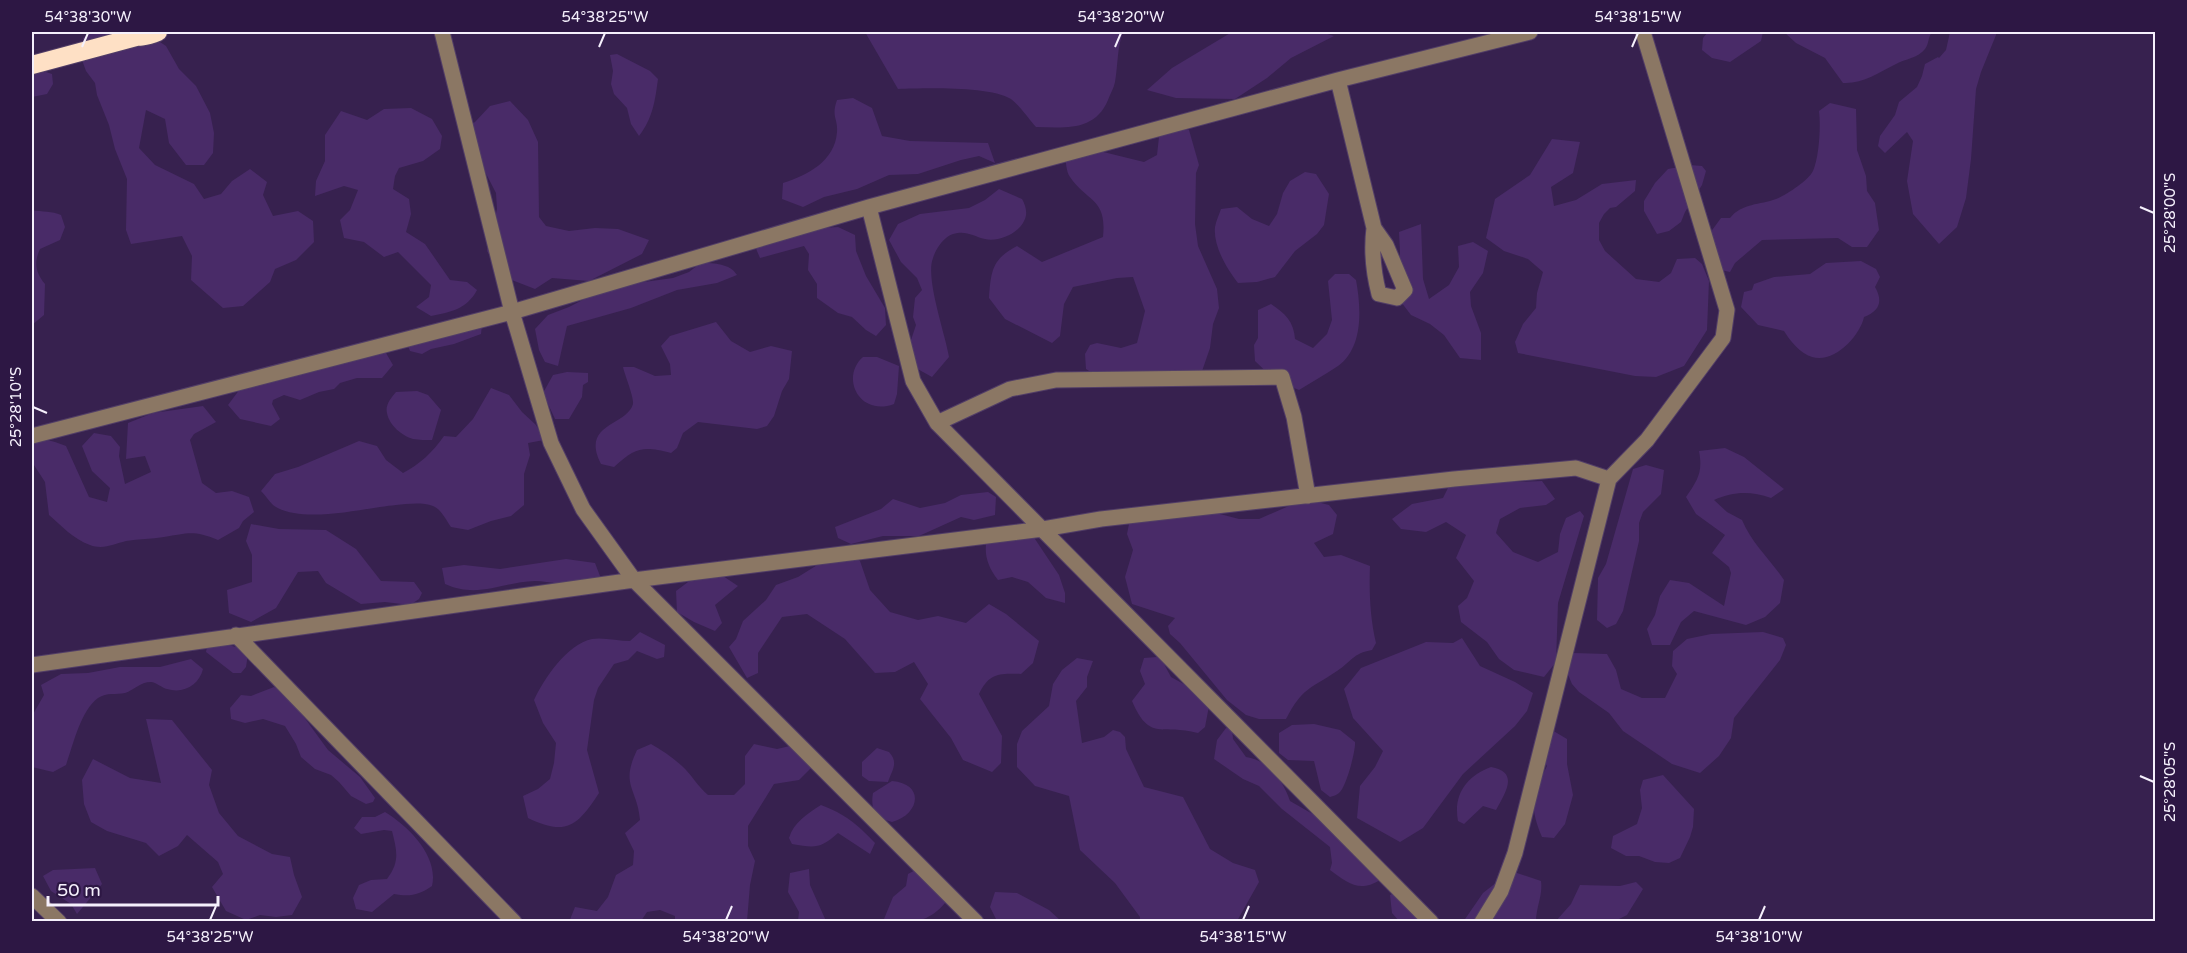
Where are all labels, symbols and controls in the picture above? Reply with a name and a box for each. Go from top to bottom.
text: 54°38'30"W [45,8,131,26]
text: 54°38'25"W [562,8,648,26]
text: 54°38'20"W [1078,8,1164,26]
text: 54°38'15"W [1595,8,1681,26]
text: 25°28'00"S [2161,173,2179,253]
text: 25°28'10"S [7,367,25,447]
text: 25°28'05"S [2161,742,2179,822]
scale bar [48,869,218,907]
text: 50 m [57,879,101,901]
text: 54°38'25"W [167,928,253,946]
text: 54°38'20"W [683,928,769,946]
text: 54°38'15"W [1200,928,1286,946]
text: 54°38'10"W [1716,928,1802,946]

